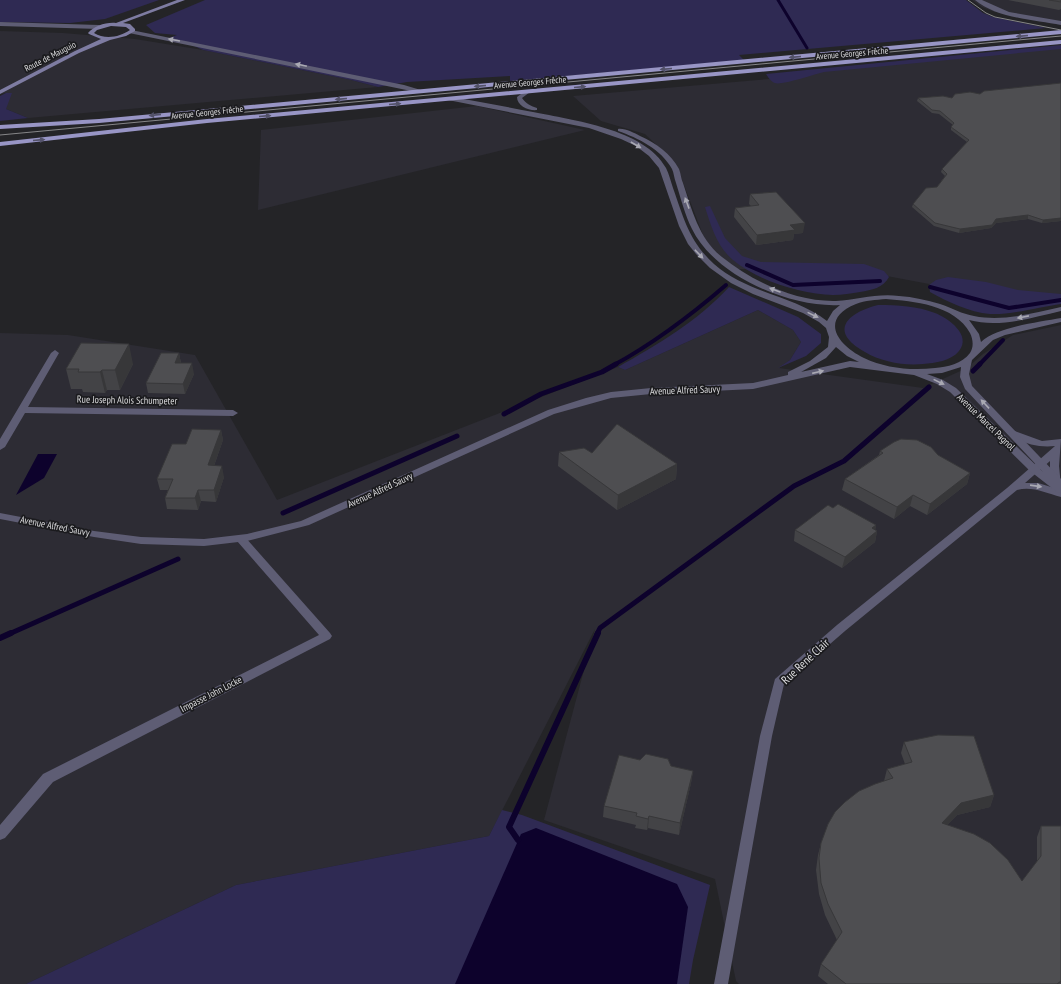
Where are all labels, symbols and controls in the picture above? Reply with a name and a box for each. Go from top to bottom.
one-way arrow [1016,33,1028,39]
one-way arrow [168,37,180,43]
street label: Route de Mauguio [22,38,78,74]
street label: Avenue Georges Frêche [815,44,889,62]
one-way arrow [789,54,801,60]
one-way arrow [295,62,307,68]
one-way arrow [660,66,672,72]
street label: Avenue Georges Frêche [493,73,567,91]
one-way arrow [474,82,486,89]
one-way arrow [574,83,586,90]
one-way arrow [335,96,347,102]
one-way arrow [389,100,401,107]
street label: Avenue Georges Frêche [170,103,244,121]
one-way arrow [149,112,161,119]
one-way arrow [259,112,272,119]
one-way arrow [33,136,45,143]
one-way arrow [630,141,642,148]
one-way arrow [684,197,690,209]
one-way arrow [695,249,704,259]
one-way arrow [770,287,781,293]
one-way arrow [807,312,818,318]
one-way arrow [1017,314,1029,320]
one-way arrow [812,369,824,375]
one-way arrow [933,379,945,385]
street label: Avenue Alfred Sauvy [650,382,721,398]
street label: Avenue Marcel Pagnol [954,391,1018,454]
street label: Rue Joseph Alois Schumpeter [77,393,178,407]
one-way arrow [981,400,990,409]
street label: Avenue Alfred Sauvy [345,469,415,511]
one-way arrow [1030,483,1042,489]
street label: Avenue Alfred Sauvy [19,513,91,539]
street label: Rue René Clair [778,634,833,687]
street label: Impasse John Locke [178,673,244,715]

